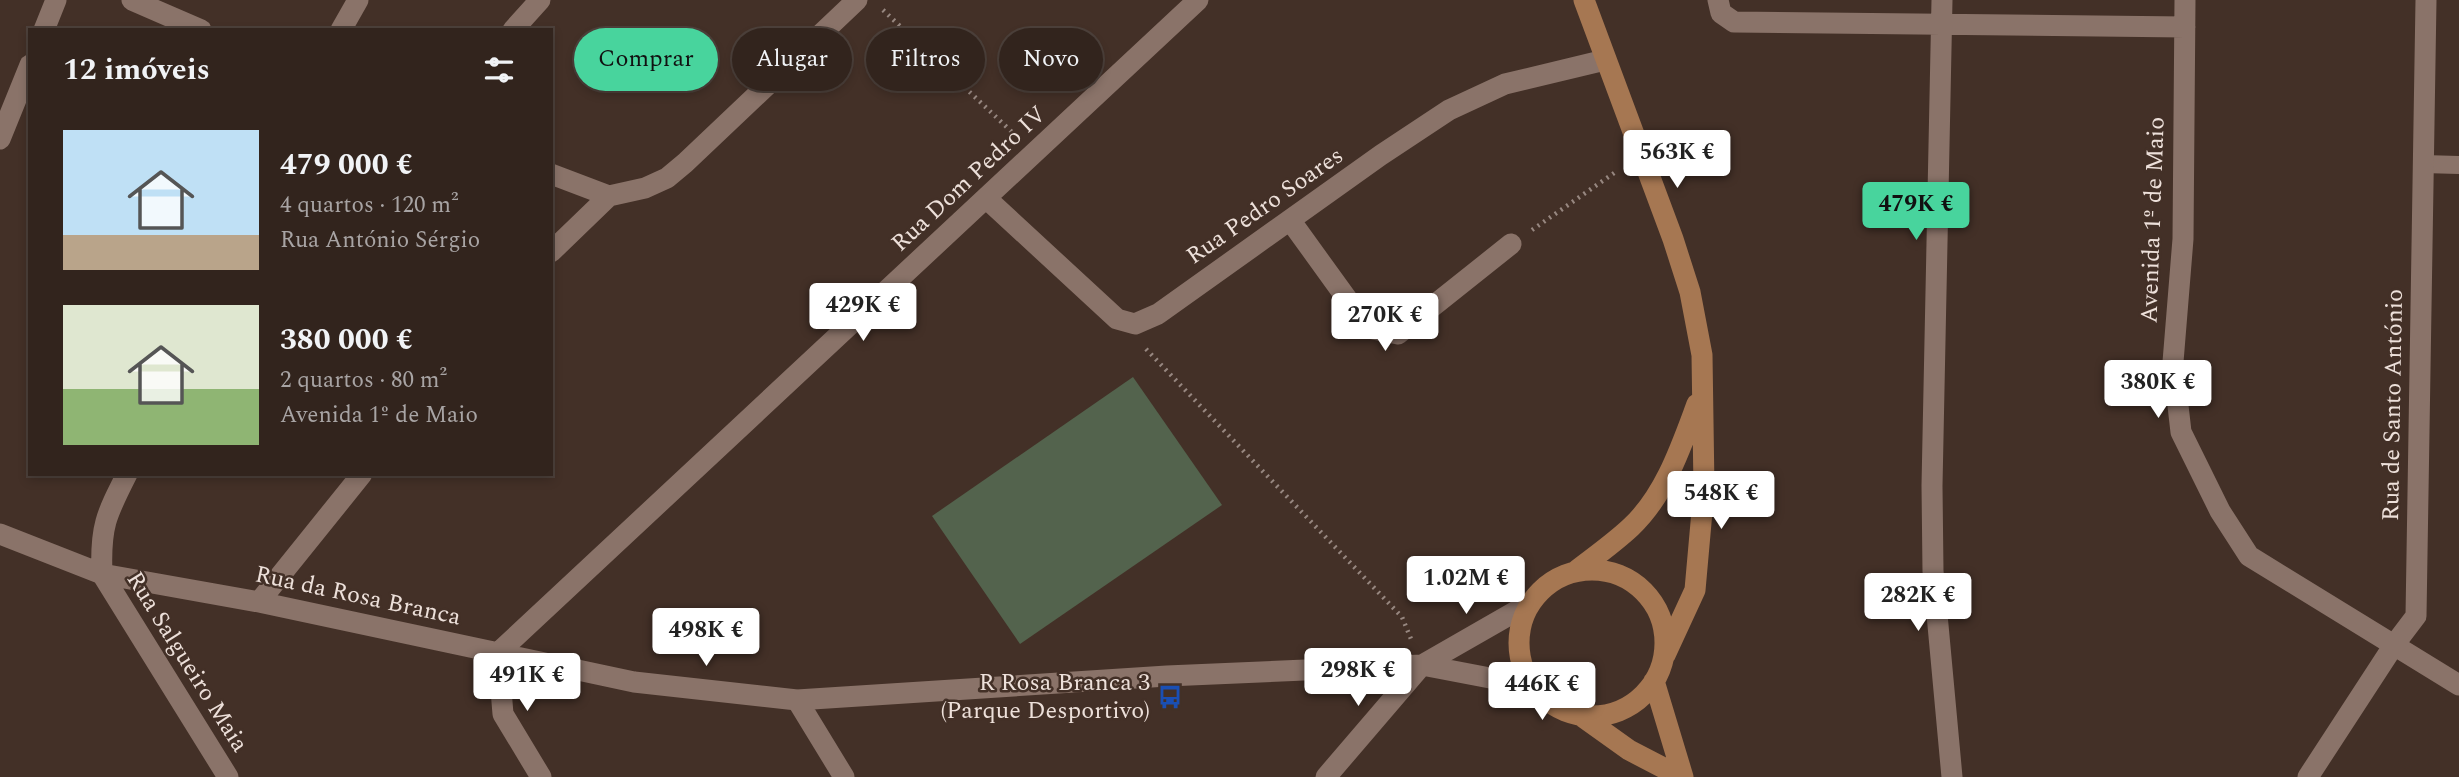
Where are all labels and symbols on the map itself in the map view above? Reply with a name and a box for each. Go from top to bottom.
street label: Rua Dom Pedro IV [883,97,1055,261]
street label: Avenida 1º de Maio [2131,116,2175,324]
pin: 563K € [1620,130,1734,190]
street label: Rua Pedro Soares [1179,138,1351,274]
pin: 479K € [1859,182,1973,242]
pin: 429K € [806,284,920,343]
street label: Rua de Santo António [2373,289,2413,521]
pin: 270K € [1328,294,1442,353]
pin: 380K € [2101,360,2215,420]
pin: 548K € [1664,472,1778,531]
pin: 1.02M € [1401,556,1531,616]
street label: Rua da Rosa Branca [252,557,465,635]
street label: Rua Salgueiro Maia [117,565,257,760]
pin: 282K € [1861,574,1975,633]
pin: 498K € [649,608,763,668]
pin: 298K € [1301,648,1415,708]
pin: 491K € [470,654,584,713]
pin: 446K € [1485,662,1599,722]
place label: R Rosa Branca 3 (Parque Desportivo) [940,665,1150,729]
bus stop icon: R Rosa Branca 3 (Parque Desportivo) [1156,683,1184,711]

